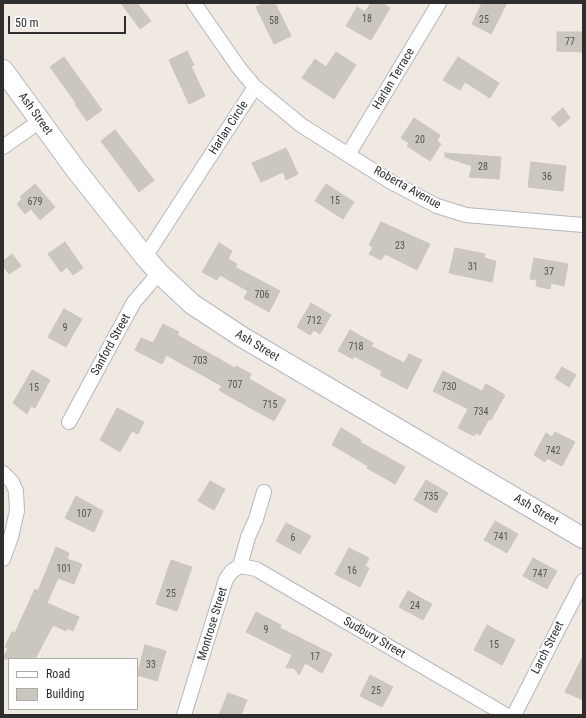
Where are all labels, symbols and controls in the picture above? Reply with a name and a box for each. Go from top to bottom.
scale bar [10,8,128,34]
house number: 18 [362,13,372,25]
house number: 25 [479,14,489,26]
house number: 58 [269,15,279,27]
text: 50 m [15,16,39,30]
house number: 77 [565,36,575,48]
street label: Harlan Terrace [370,46,418,112]
street label: Ash Street [15,90,55,138]
street label: Harlan Circle [206,99,252,157]
house number: 20 [415,134,425,146]
house number: 28 [478,161,488,173]
street label: Roberta Avenue [371,164,443,212]
house number: 36 [542,171,552,183]
house number: 15 [330,195,340,207]
house number: 679 [28,196,42,208]
house number: 23 [395,240,405,252]
house number: 31 [468,261,478,273]
house number: 37 [544,266,554,278]
house number: 706 [255,289,269,301]
street label: Sanford Street [88,312,134,378]
house number: 712 [307,315,321,327]
house number: 9 [63,322,67,334]
street label: Ash Street [232,327,282,365]
house number: 718 [349,341,363,353]
house number: 703 [193,355,207,367]
house number: 707 [228,379,242,391]
house number: 730 [442,381,456,393]
house number: 15 [29,382,39,394]
house number: 715 [263,399,277,411]
house number: 734 [474,406,488,418]
house number: 742 [546,445,560,457]
house number: 735 [424,491,438,503]
street label: Ash Street [511,491,561,529]
house number: 107 [77,508,91,520]
house number: 741 [494,531,508,543]
house number: 6 [291,532,295,544]
house number: 101 [57,563,71,575]
house number: 16 [347,565,357,577]
house number: 747 [533,568,547,580]
street label: Montrose Street [195,586,231,662]
house number: 25 [166,588,176,600]
house number: 24 [410,600,420,612]
street label: Sudbury Street [340,614,408,662]
street label: Larch Street [529,619,567,677]
house number: 9 [264,624,268,636]
house number: 15 [489,639,499,651]
house number: 17 [310,651,320,663]
legend [8,658,138,710]
house number: 33 [146,659,156,671]
text: Road [46,667,70,681]
house number: 25 [371,685,381,697]
text: Building [46,687,84,701]

